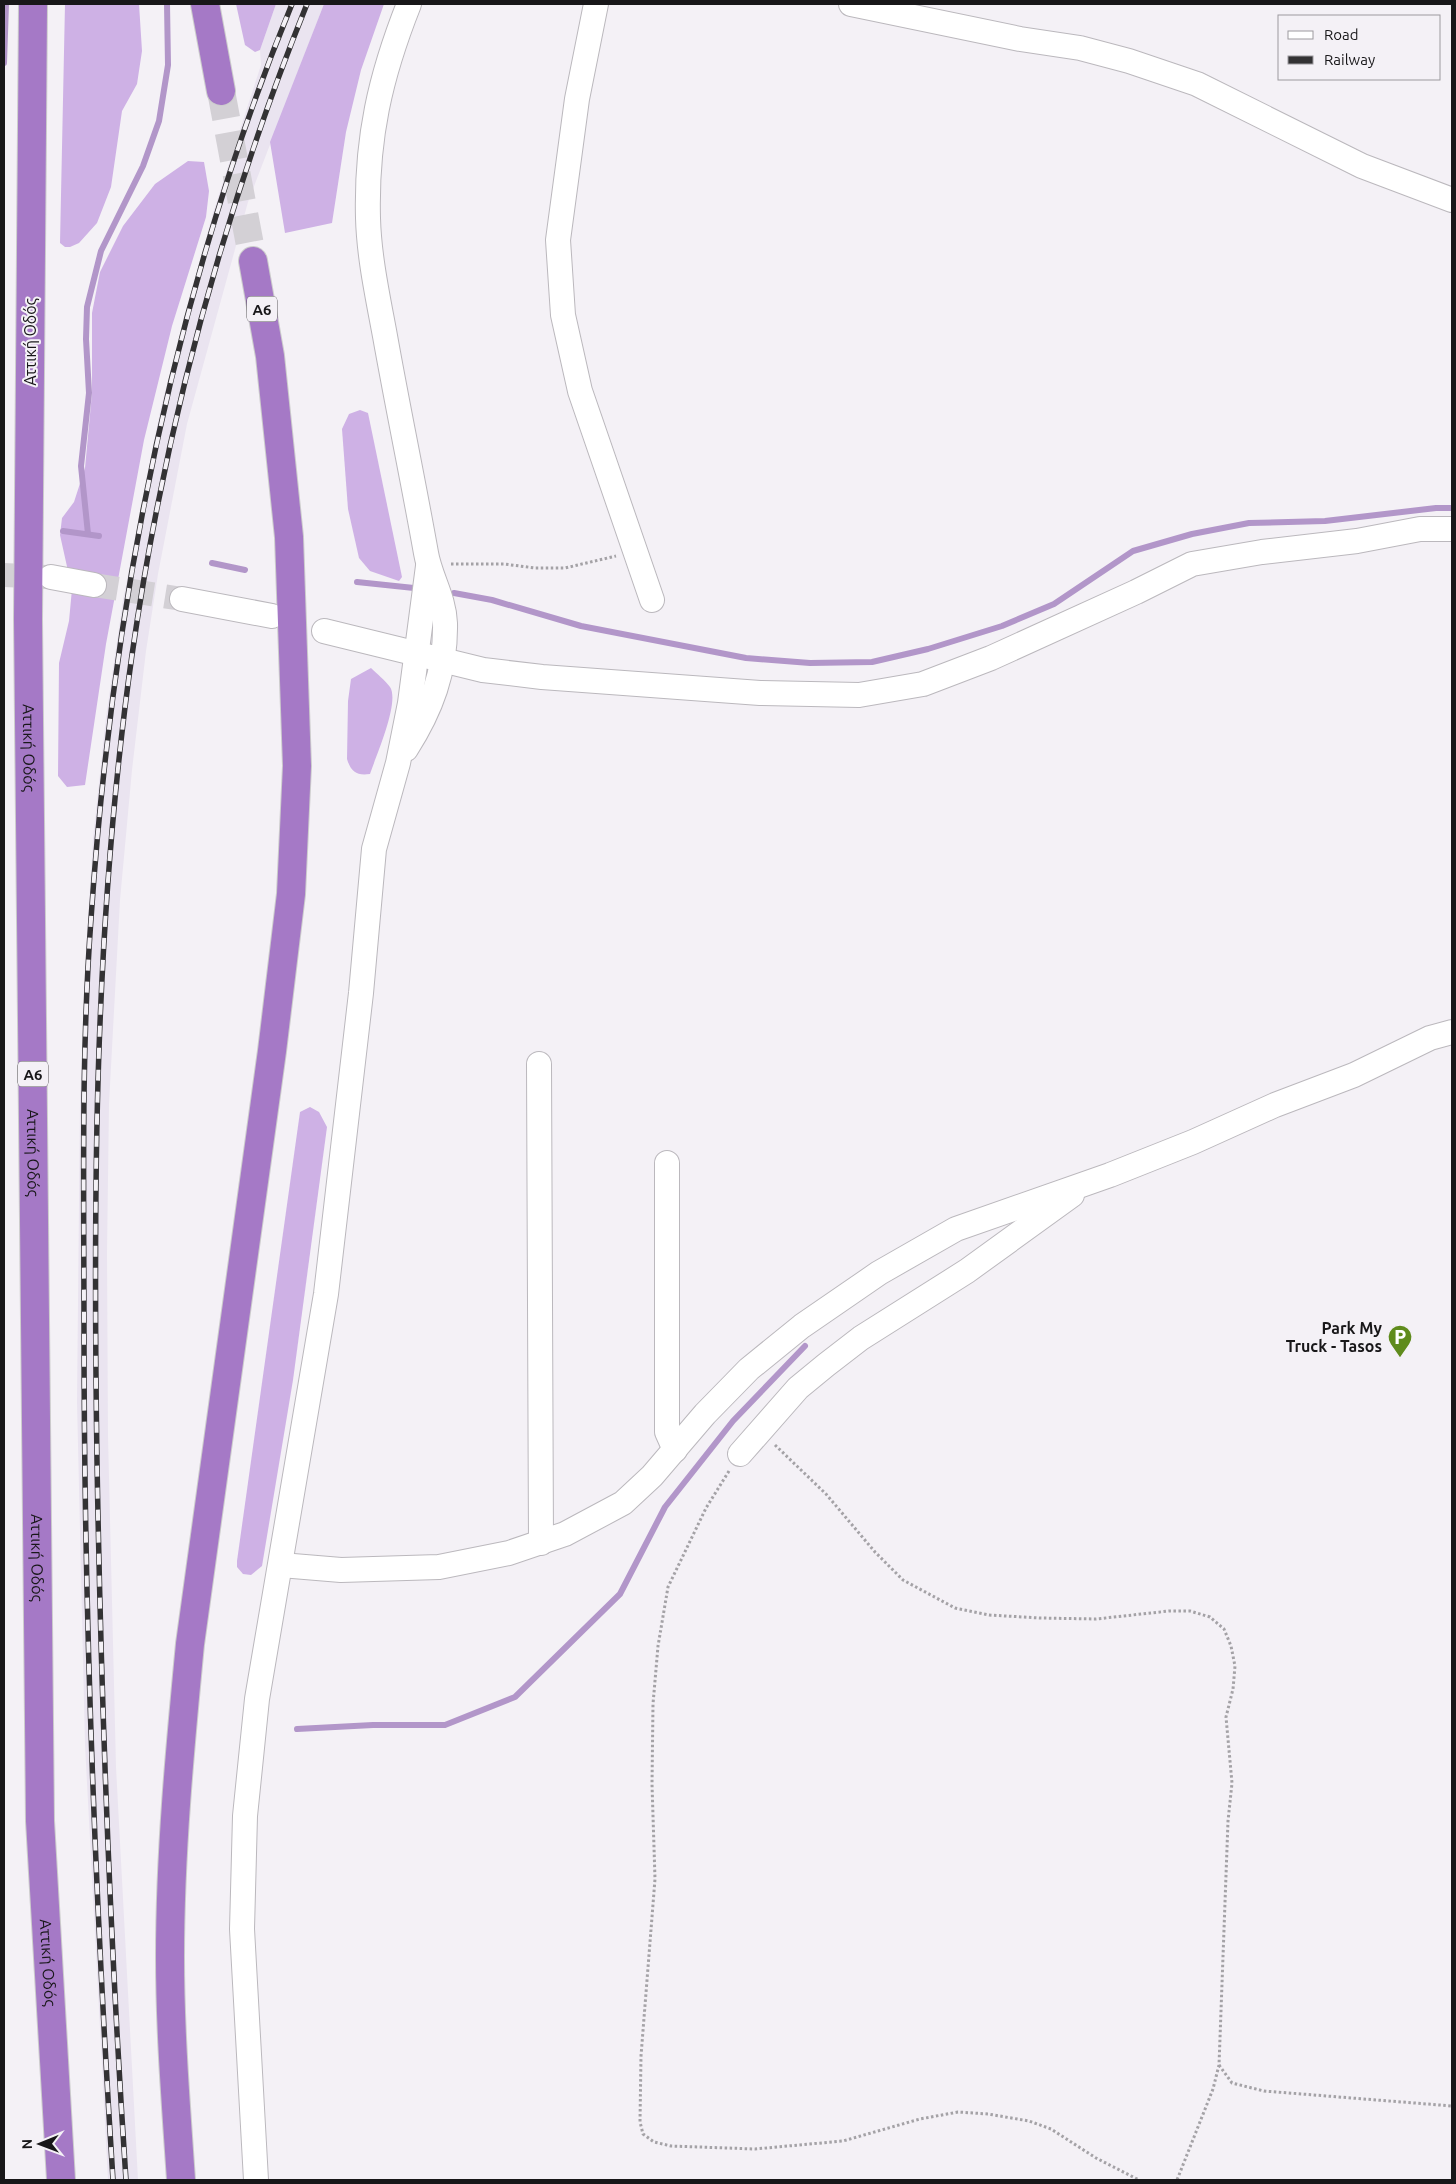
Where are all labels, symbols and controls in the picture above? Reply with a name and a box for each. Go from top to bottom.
legend [1278,15,1441,80]
text: Road [1324,26,1359,43]
text: Railway [1324,51,1375,68]
road number: Α6 [247,296,277,322]
street label: Αττική Οδός [21,298,40,386]
street label: Αττική Οδός [20,704,39,792]
road number: Α6 [18,1062,48,1086]
street label: Αττική Οδός [24,1109,43,1197]
place label: Park My Truck - Tasos [1286,1319,1382,1355]
parking icon: Park My Truck - Tasos [1387,1324,1413,1358]
street label: Αττική Οδός [28,1514,47,1602]
street label: Αττική Οδός [37,1918,60,2007]
north arrow [15,2119,65,2169]
text: N [19,2139,35,2150]

